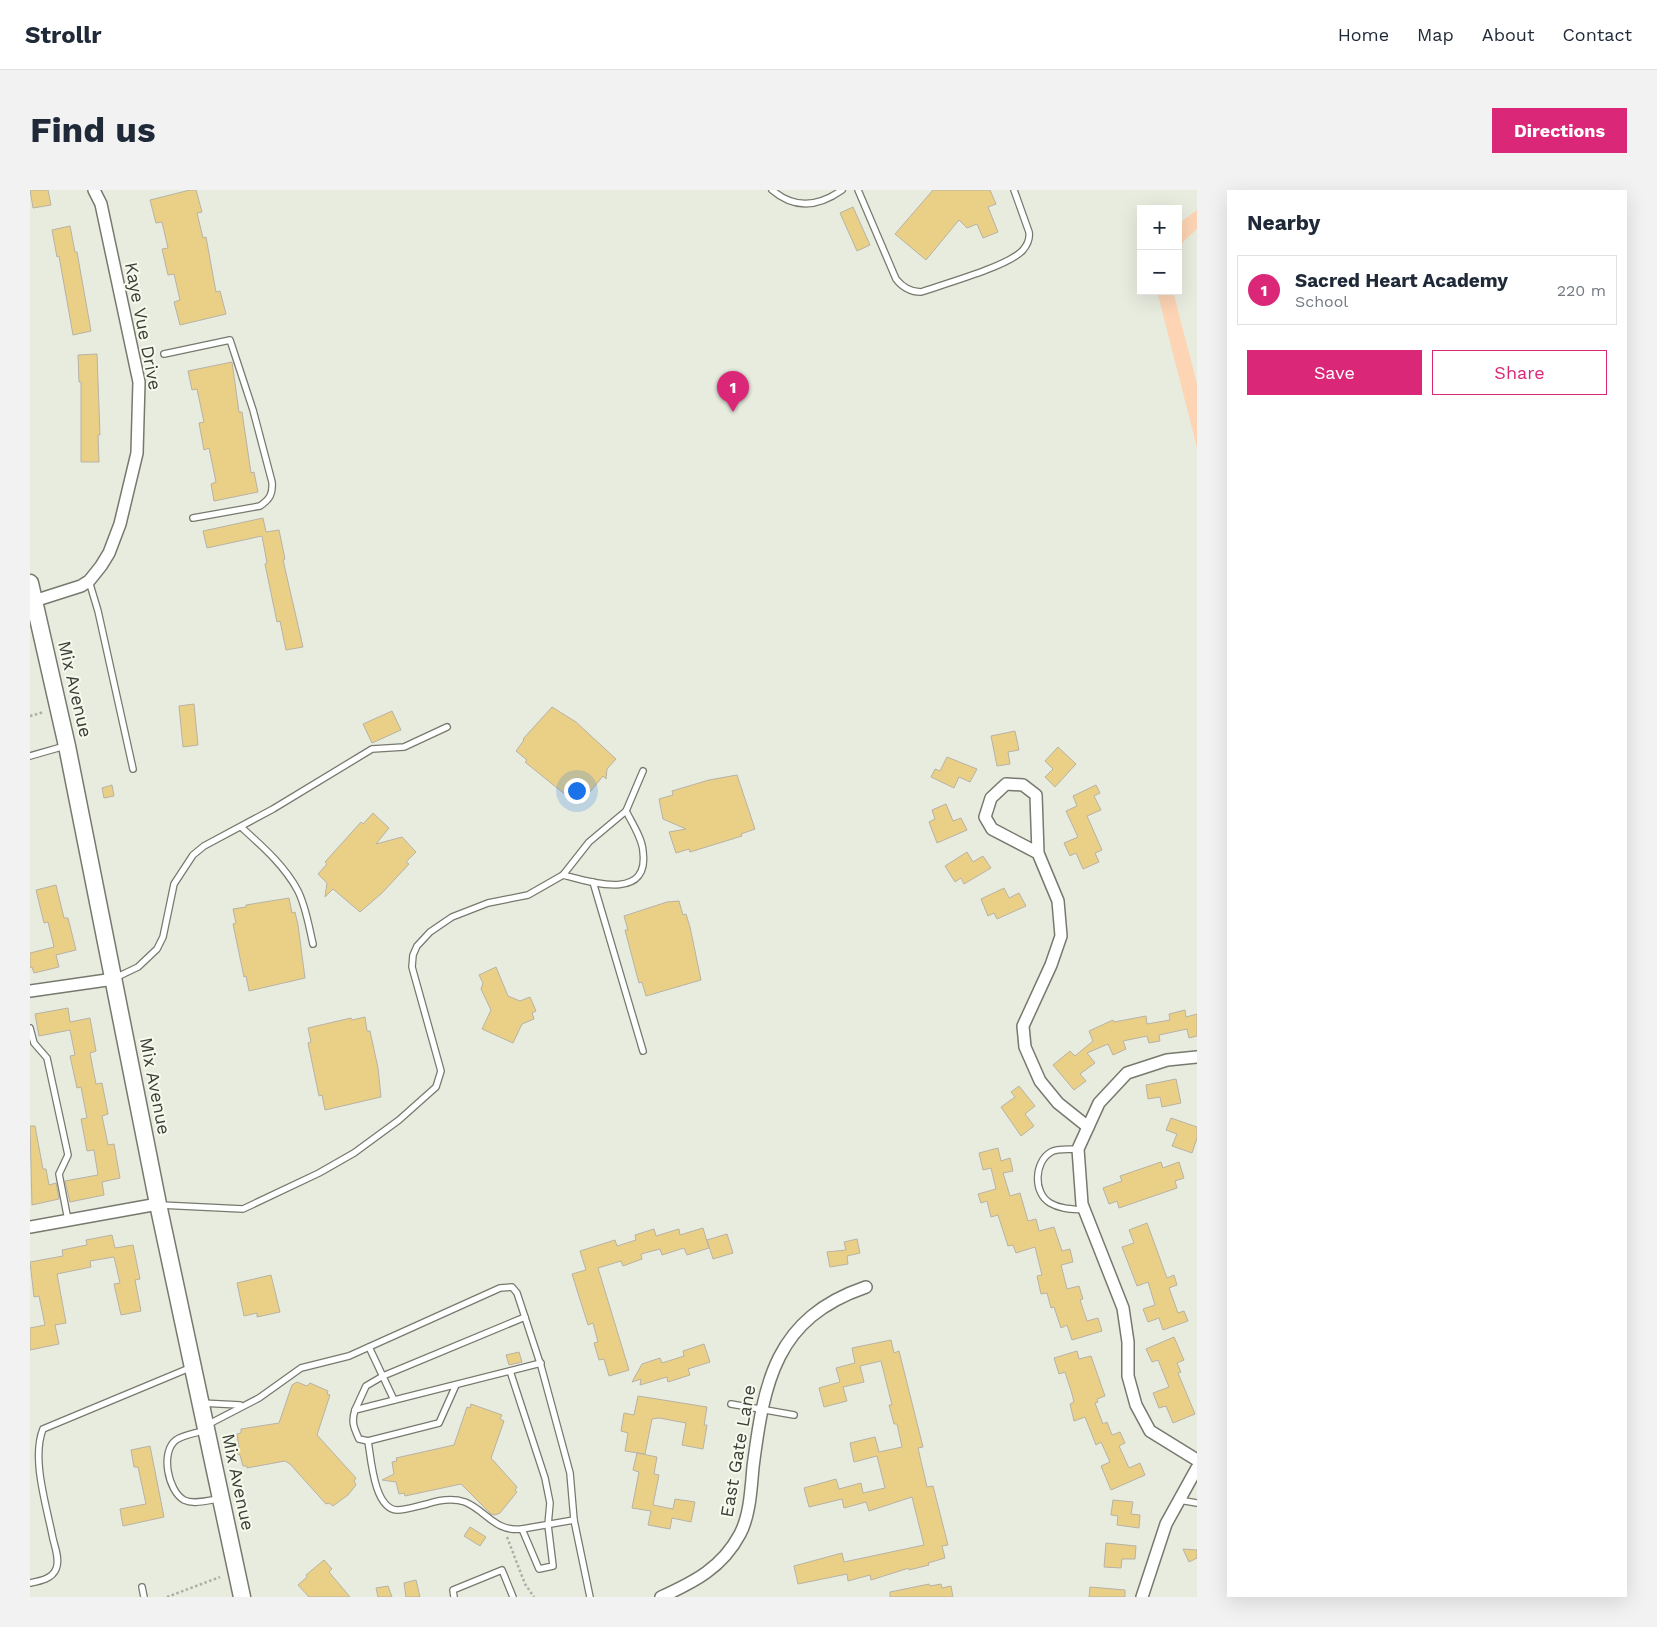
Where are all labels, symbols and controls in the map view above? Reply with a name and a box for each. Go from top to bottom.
text: Strollr [25,21,102,49]
text: Home [1338,24,1389,45]
text: Map [1417,24,1454,45]
text: About [1482,24,1534,45]
text: Contact [1562,24,1632,45]
button: Directions [1492,108,1627,153]
text: Find us [30,109,156,151]
map controls [1137,205,1182,295]
button: + [1137,205,1182,250]
text: Nearby [1247,210,1320,235]
button: − [1137,250,1182,295]
street label: Kaye Vue Drive [121,260,166,392]
text: Sacred Heart Academy [1295,269,1508,292]
text: 1 [1261,281,1267,300]
text: 220 m [1557,281,1606,300]
text: School [1295,292,1348,311]
button: Save [1247,350,1422,395]
button: Share [1432,350,1607,395]
pin: 1 [717,371,749,412]
street label: Mix Avenue [54,639,97,739]
your location [564,778,590,804]
street label: Mix Avenue [136,1036,175,1136]
street label: East Gate Lane [716,1383,760,1519]
street label: Mix Avenue [218,1432,259,1532]

